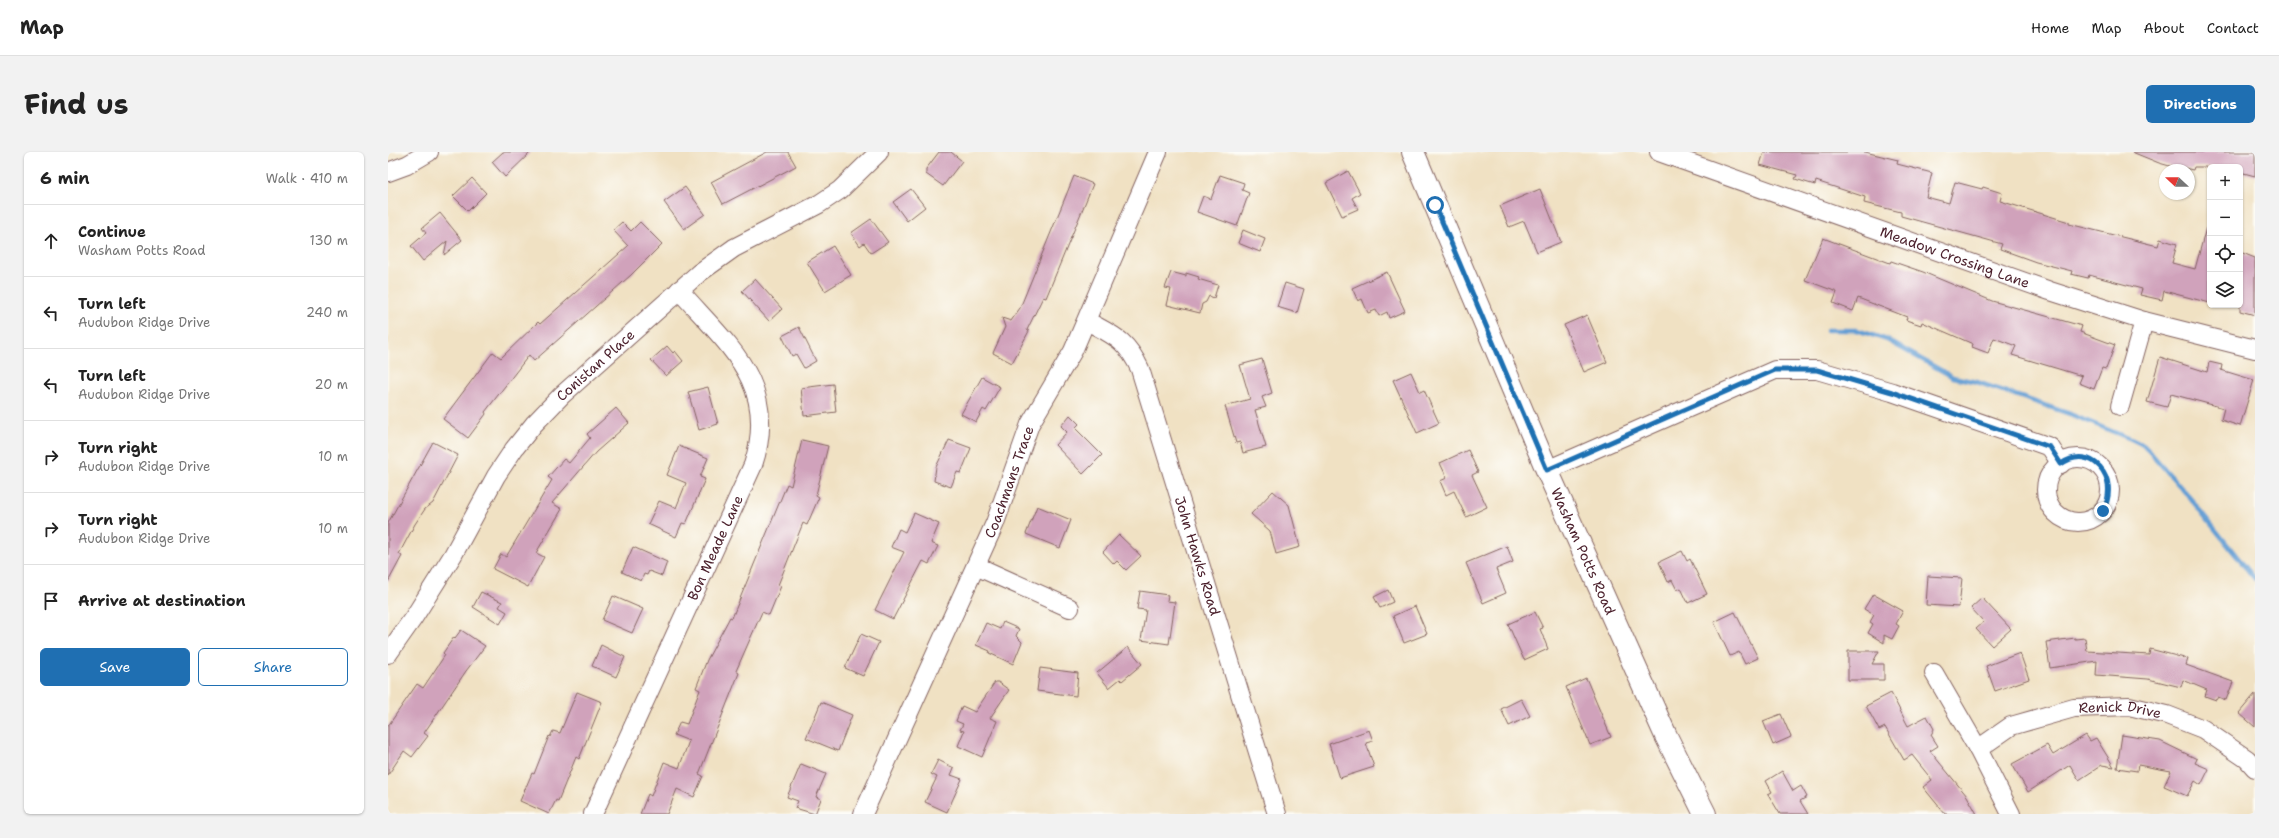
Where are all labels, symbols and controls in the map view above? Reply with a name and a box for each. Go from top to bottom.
text: Map [20,15,64,40]
text: Home [2031,19,2070,37]
text: Map [2092,19,2122,37]
text: About [2144,19,2185,37]
text: Contact [2207,19,2259,37]
text: Find us [24,85,129,123]
button: Directions [2146,85,2255,123]
north arrow [2159,164,2195,200]
map controls [2207,164,2243,308]
button: + [2207,164,2243,200]
text: 6 min [40,167,90,189]
text: Walk · 410 m [266,170,348,187]
route start [1426,196,1444,214]
button: − [2207,200,2243,236]
text: Continue [78,222,146,242]
street label: Meadow Crossing Lane [1878,222,2032,292]
icon: ahead [40,230,62,252]
text: 130 m [310,232,348,249]
button: locate [2207,236,2243,272]
text: Washam Potts Road [78,242,205,259]
button: layers [2207,272,2243,308]
text: Turn left [78,294,146,314]
icon: left [40,302,62,324]
text: 240 m [306,304,348,321]
text: Audubon Ridge Drive [78,314,210,331]
street label: Conistan Place [552,325,639,405]
text: Turn left [78,366,146,386]
icon: left [40,374,62,396]
text: 20 m [315,376,348,393]
text: Audubon Ridge Drive [78,386,210,403]
street label: Coachmans Trace [980,423,1038,541]
text: Turn right [78,438,158,458]
icon: right [40,446,62,468]
text: 10 m [318,448,348,465]
text: Audubon Ridge Drive [78,458,210,475]
street label: Washam Potts Road [1547,485,1620,618]
street label: Bon Meade Lane [683,492,747,603]
street label: John Hawks Road [1171,494,1224,618]
route end [2094,502,2112,520]
text: Turn right [78,510,158,530]
icon: right [40,518,62,540]
text: 10 m [318,520,348,537]
text: Audubon Ridge Drive [78,530,210,547]
icon: arrive [40,590,62,612]
text: Arrive at destination [78,591,246,611]
button: Save [40,648,190,686]
button: Share [198,648,348,686]
street label: Renick Drive [2078,697,2163,722]

